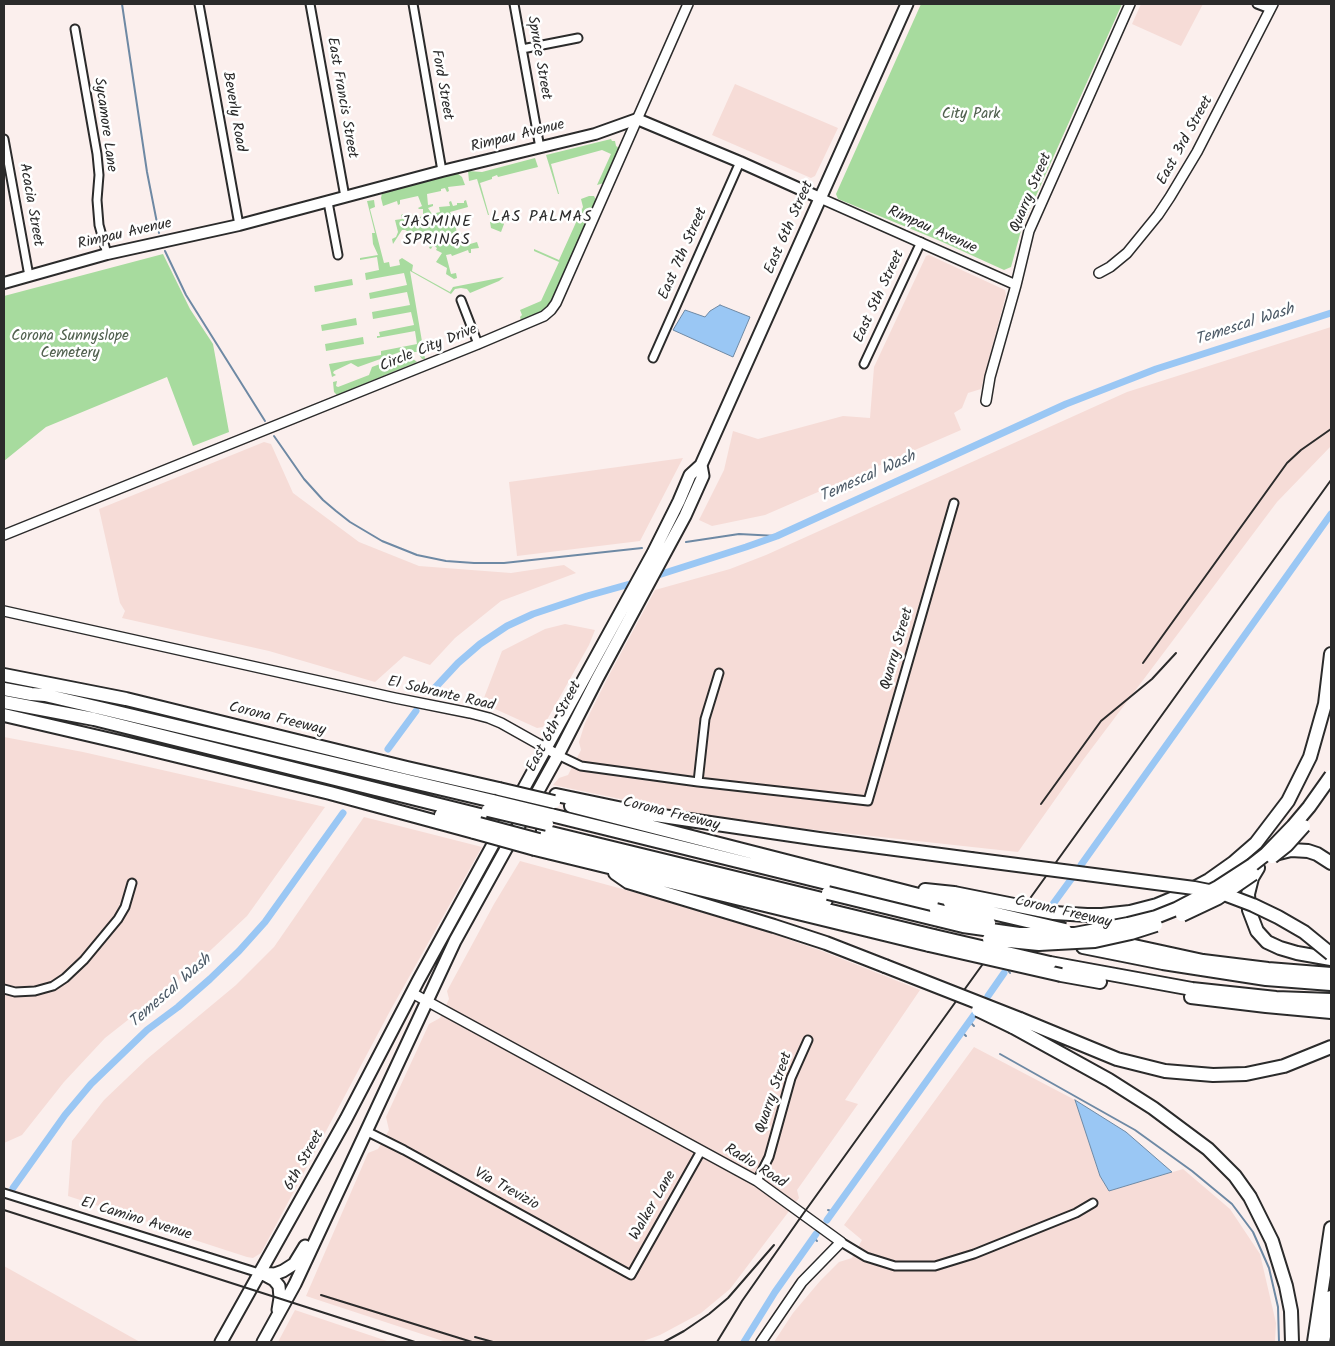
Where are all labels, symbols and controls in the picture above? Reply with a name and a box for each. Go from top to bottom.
street label: Spruce Street [522,15,554,101]
street label: East Francis Street [321,36,361,160]
street label: Ford Street [426,48,456,122]
street label: Beverly Road [217,70,249,154]
street label: Sycamore Lane [88,77,120,173]
street label: East 3rd Street [1154,93,1218,189]
park label: City Park [942,106,1000,124]
street label: Rimpau Avenue [469,117,567,157]
street label: Quarry Street [1007,150,1057,236]
street label: Acacia Street [14,162,46,248]
street label: East 6th Street [761,179,819,277]
street label: Rimpau Avenue [885,203,979,259]
street label: East 7th Street [656,205,712,303]
district label: LAS PALMAS [490,208,594,228]
district label: JASMINE SPRINGS [401,213,473,251]
street label: Rimpau Avenue [76,215,174,255]
street label: East 5th Street [851,248,909,346]
water label: Temescal Wash [1193,301,1297,351]
street label: Circle City Drive [378,321,480,377]
park label: Corona Sunnyslope Cemetery [11,328,129,363]
water label: Temescal Wash [817,448,919,508]
street label: Quarry Street [878,606,918,692]
street label: El Sobrante Road [386,674,496,716]
street label: East 6th Street [524,679,586,775]
street label: Corona Freeway [227,699,327,741]
street label: Corona Freeway [621,794,721,836]
street label: Corona Freeway [1013,893,1113,933]
water label: Temescal Wash [126,951,216,1033]
street label: Quarry Street [753,1050,797,1136]
street label: 6th Street [281,1128,329,1194]
street label: Radio Road [721,1141,789,1193]
street label: Via Trevizio [470,1165,542,1215]
street label: Walker Lane [627,1168,681,1244]
street label: El Camino Avenue [78,1195,194,1245]

